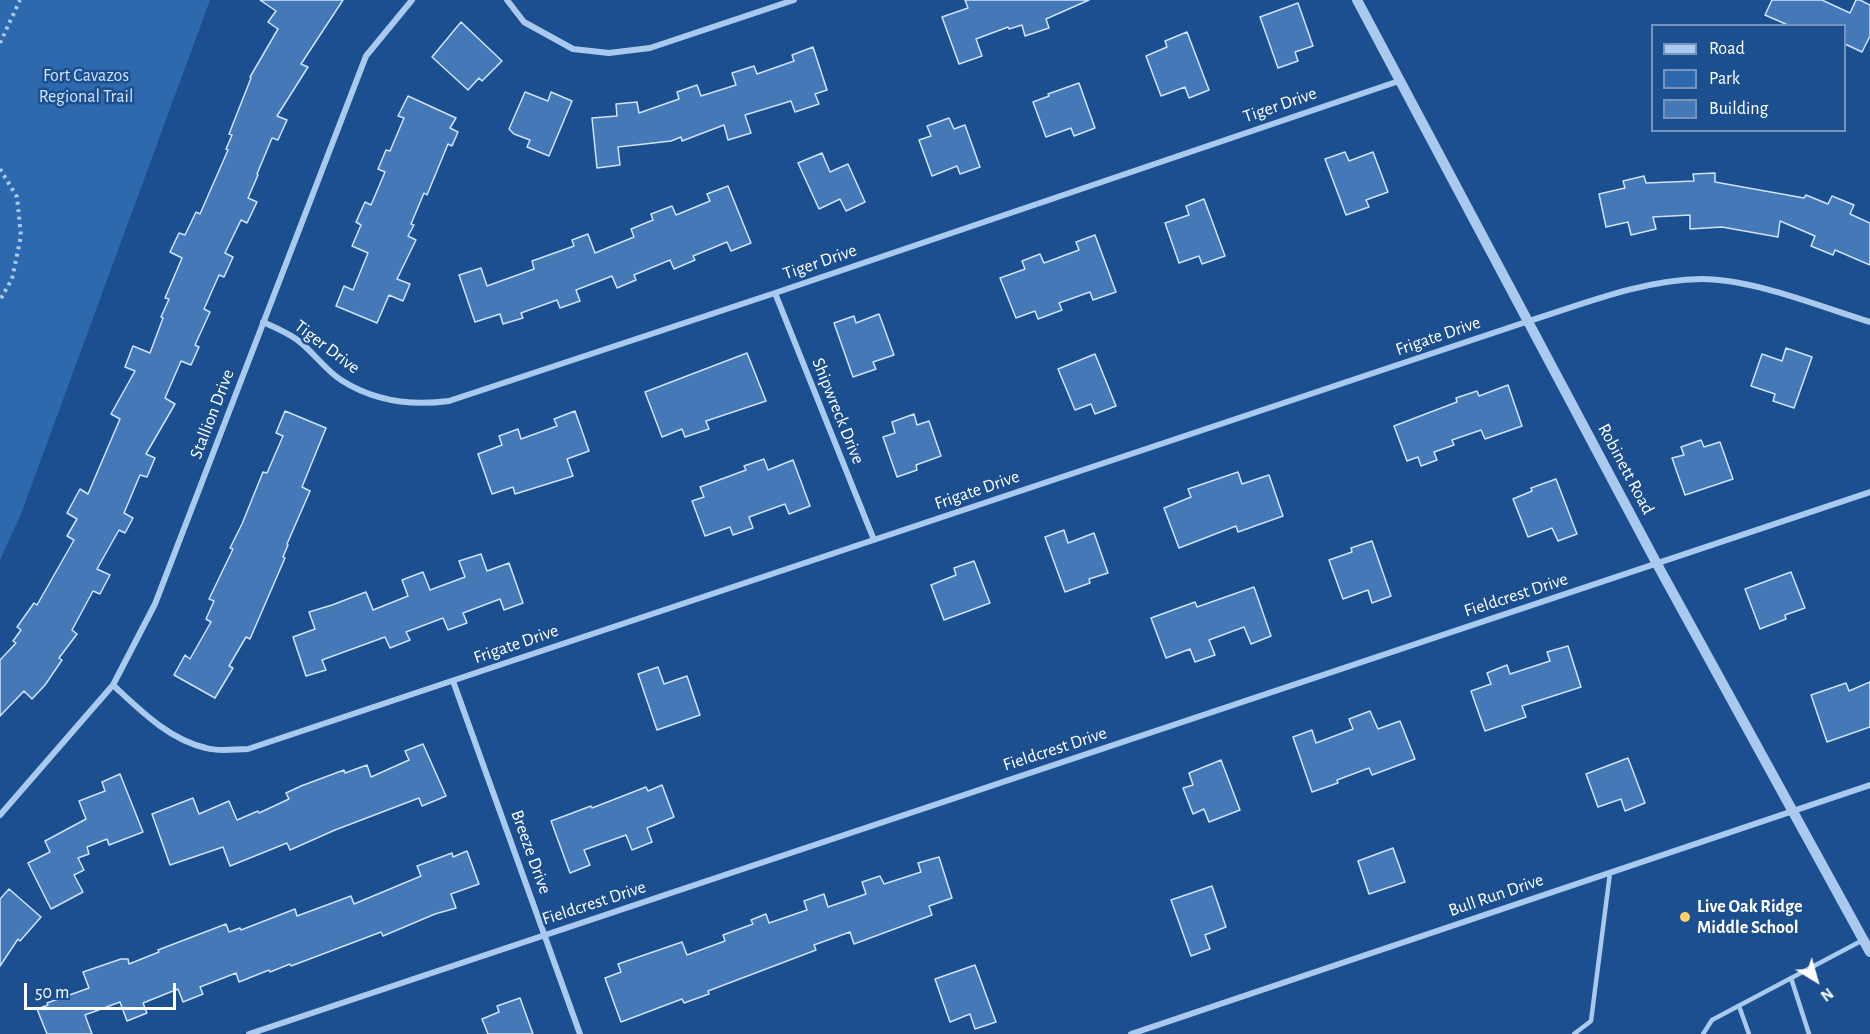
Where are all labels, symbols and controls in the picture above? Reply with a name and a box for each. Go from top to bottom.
legend [1651,24,1846,132]
text: Road [1709,40,1745,58]
park label: Fort Cavazos Regional Trail [39,65,133,107]
text: Park [1709,70,1740,88]
street label: Tiger Drive [1240,82,1320,128]
text: Building [1709,100,1768,118]
street label: Tiger Drive [780,239,860,285]
street label: Frigate Drive [1393,311,1483,361]
street label: Tiger Drive [290,315,364,379]
street label: Shipwreck Drive [807,355,869,467]
street label: Stallion Drive [185,366,239,462]
street label: Robinett Road [1593,420,1659,518]
street label: Frigate Drive [932,465,1022,515]
street label: Fieldcrest Drive [1461,568,1571,622]
street label: Frigate Drive [471,619,561,669]
street label: Fieldcrest Drive [1000,722,1110,776]
street label: Breeze Drive [506,807,556,897]
street label: Bull Run Drive [1446,869,1546,921]
street label: Fieldcrest Drive [539,876,649,930]
place label: Live Oak Ridge Middle School [1697,896,1802,938]
marker: Live Oak Ridge Middle School [1678,910,1692,924]
north arrow [1786,950,1846,1010]
scale bar [27,971,178,1009]
text: 50 m [35,984,69,1002]
text: N [1818,985,1836,1004]

